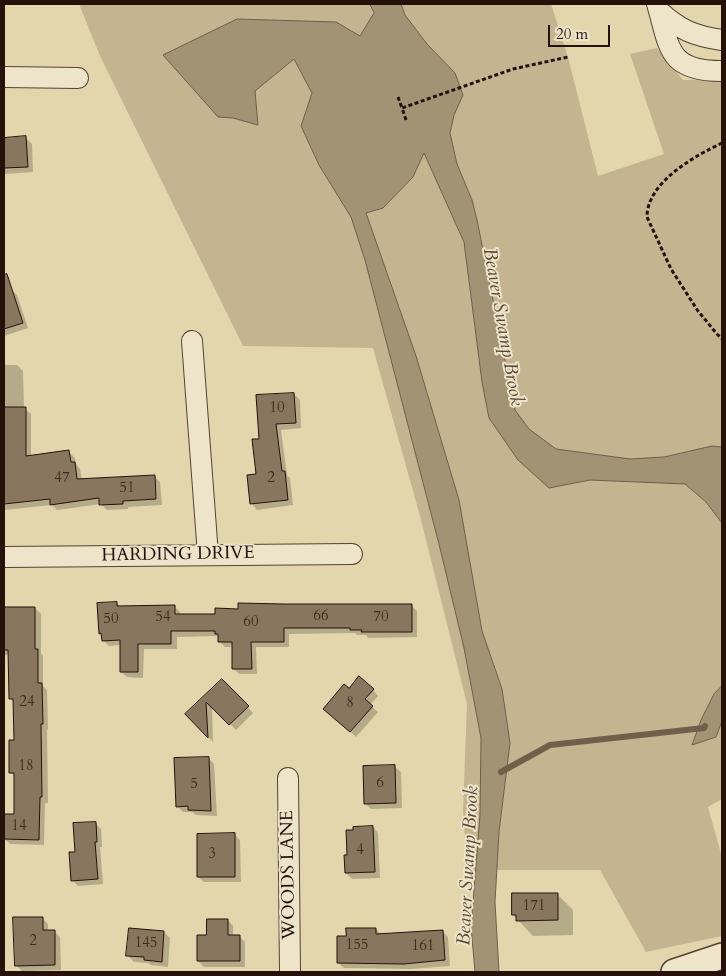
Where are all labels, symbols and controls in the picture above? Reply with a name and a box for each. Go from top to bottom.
scale bar [551,15,614,47]
text: 20 m [556,24,588,44]
water label: Beaver Swamp Brook [477,246,527,408]
house number: 10 [269,400,285,418]
house number: 47 [54,470,70,488]
house number: 2 [267,470,275,488]
house number: 51 [119,480,135,498]
street label: HARDING DRIVE [101,543,255,567]
house number: 66 [313,608,329,626]
house number: 54 [155,609,171,627]
house number: 70 [373,609,389,627]
house number: 50 [103,611,119,629]
house number: 60 [243,614,259,632]
house number: 24 [19,694,35,712]
house number: 8 [346,695,354,713]
house number: 18 [18,758,34,776]
house number: 6 [376,775,384,793]
house number: 5 [190,776,198,794]
water label: Beaver Swamp Brook [453,786,485,946]
street label: WOODS LANE [277,810,301,940]
house number: 14 [11,818,27,836]
house number: 4 [356,842,364,860]
house number: 3 [208,846,216,864]
house number: 171 [522,898,546,916]
house number: 2 [29,933,37,951]
house number: 145 [134,935,158,953]
house number: 155 [345,937,369,955]
house number: 161 [411,938,435,956]

